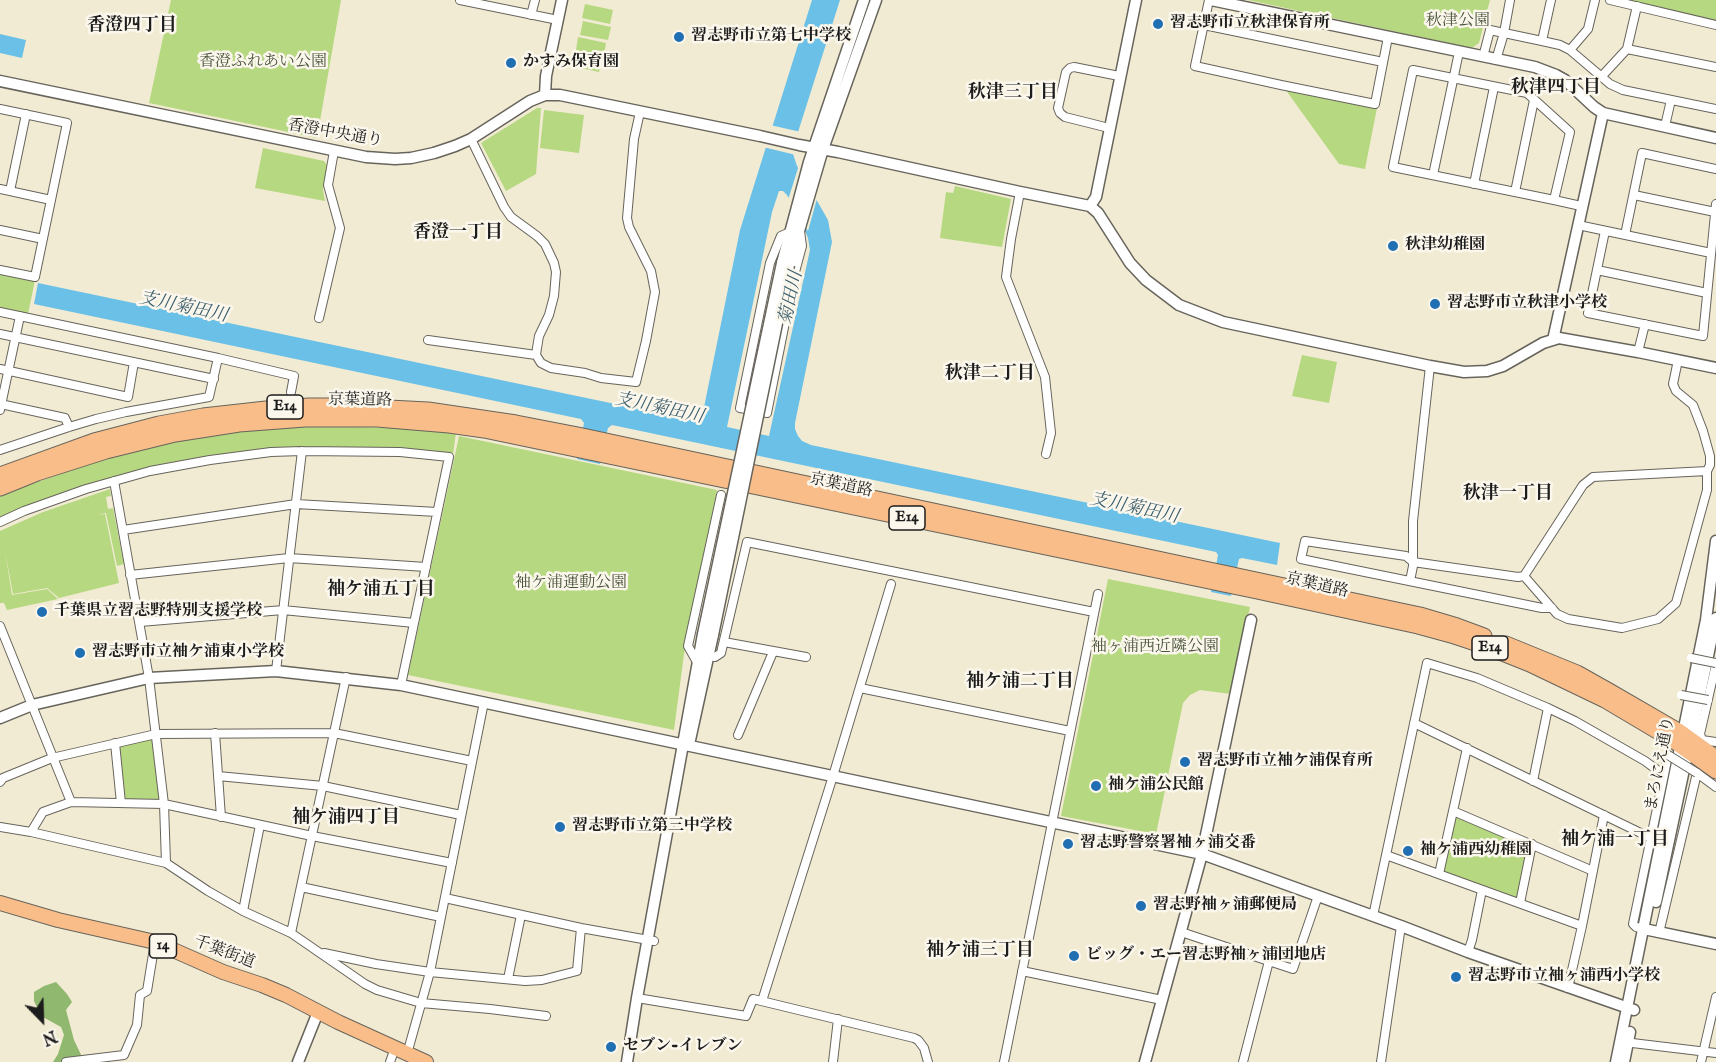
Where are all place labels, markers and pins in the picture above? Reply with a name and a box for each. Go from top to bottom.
place label: 習志野市立秋津保育所 [1170,14,1330,34]
marker: 習志野市立秋津保育所 [1151,17,1165,31]
place label: 習志野市立第七中学校 [691,27,851,47]
marker: 習志野市立第七中学校 [672,30,686,44]
place label: かすみ保育園 [523,53,619,73]
marker: かすみ保育園 [504,56,518,70]
place label: 秋津幼稚園 [1405,236,1485,256]
marker: 秋津幼稚園 [1386,239,1400,253]
place label: 習志野市立秋津小学校 [1447,294,1607,314]
marker: 習志野市立秋津小学校 [1428,297,1442,311]
place label: 千葉県立習志野特別支援学校 [54,602,262,622]
marker: 千葉県立習志野特別支援学校 [35,605,49,619]
place label: 習志野市立袖ケ浦東小学校 [92,643,284,663]
marker: 習志野市立袖ケ浦東小学校 [73,646,87,660]
place label: 習志野市立袖ケ浦保育所 [1197,752,1373,772]
marker: 習志野市立袖ケ浦保育所 [1178,755,1192,769]
place label: 袖ケ浦公民館 [1108,776,1204,796]
marker: 袖ケ浦公民館 [1089,779,1103,793]
place label: 習志野市立第三中学校 [572,817,732,837]
marker: 習志野市立第三中学校 [553,820,567,834]
place label: 習志野警察署袖ヶ浦交番 [1080,834,1256,854]
marker: 習志野警察署袖ヶ浦交番 [1061,837,1075,851]
place label: 袖ケ浦西幼稚園 [1420,841,1532,861]
marker: 袖ケ浦西幼稚園 [1401,844,1415,858]
place label: 習志野袖ヶ浦郵便局 [1153,896,1297,916]
marker: 習志野袖ヶ浦郵便局 [1134,899,1148,913]
place label: ビッグ・エー習志野袖ヶ浦団地店 [1086,946,1326,966]
marker: ビッグ・エー習志野袖ヶ浦団地店 [1067,949,1081,963]
place label: 習志野市立袖ヶ浦西小学校 [1468,967,1660,987]
marker: 習志野市立袖ヶ浦西小学校 [1449,970,1463,984]
place label: セブン-イレブン [623,1037,742,1057]
marker: セブン-イレブン [604,1040,618,1054]

